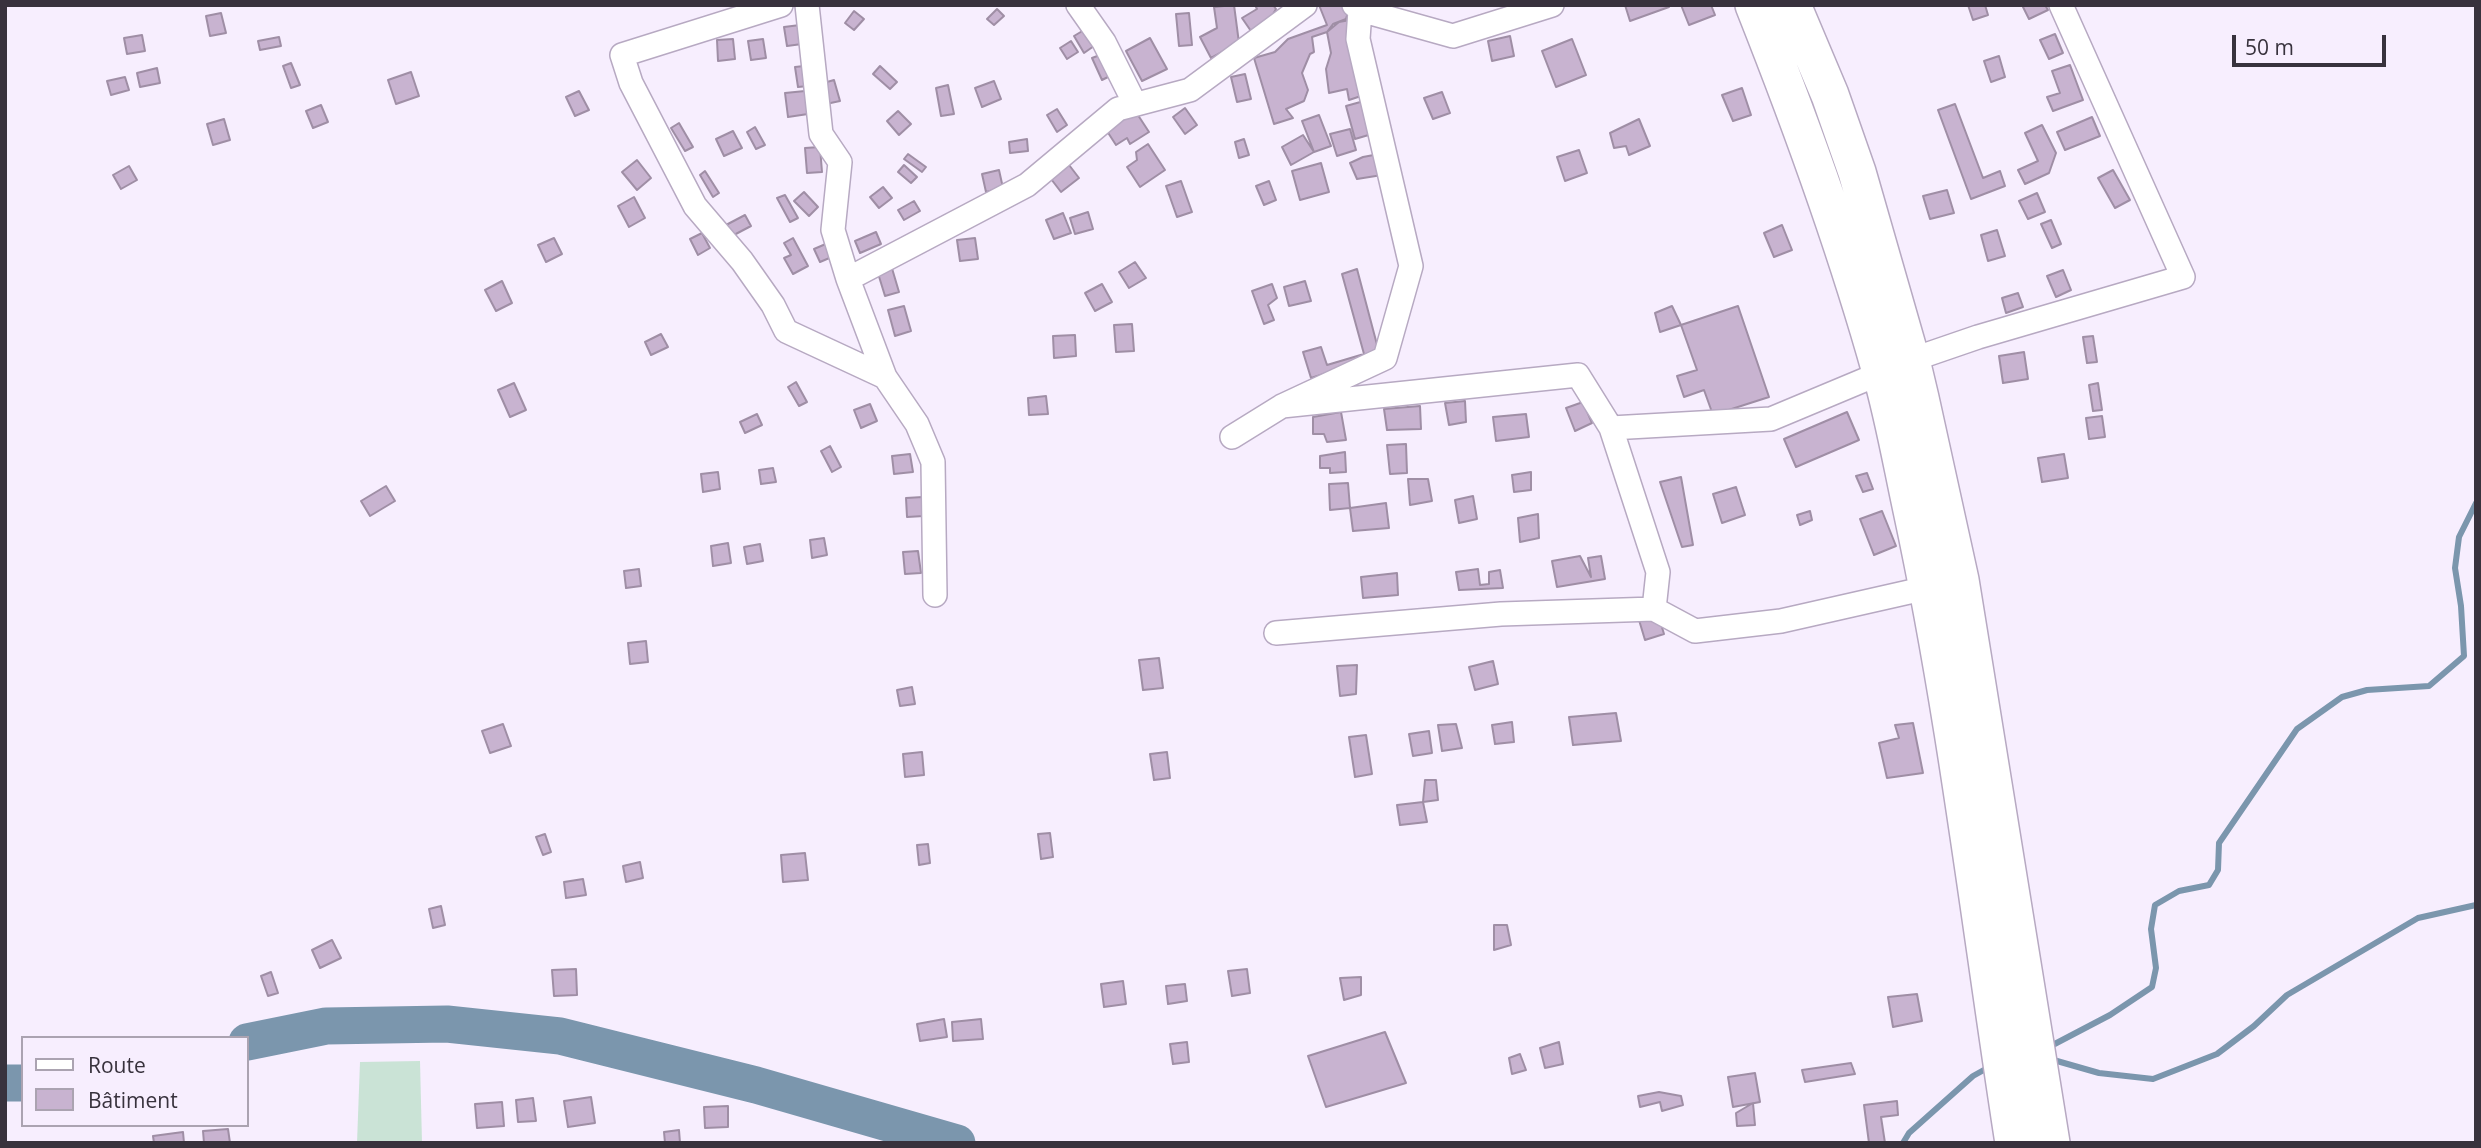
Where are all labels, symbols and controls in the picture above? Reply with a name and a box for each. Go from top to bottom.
scale bar [2236,21,2390,65]
text: 50 m [2245,33,2294,61]
legend [21,1036,248,1127]
text: Route [88,1051,146,1079]
text: Bâtiment [88,1086,178,1114]

